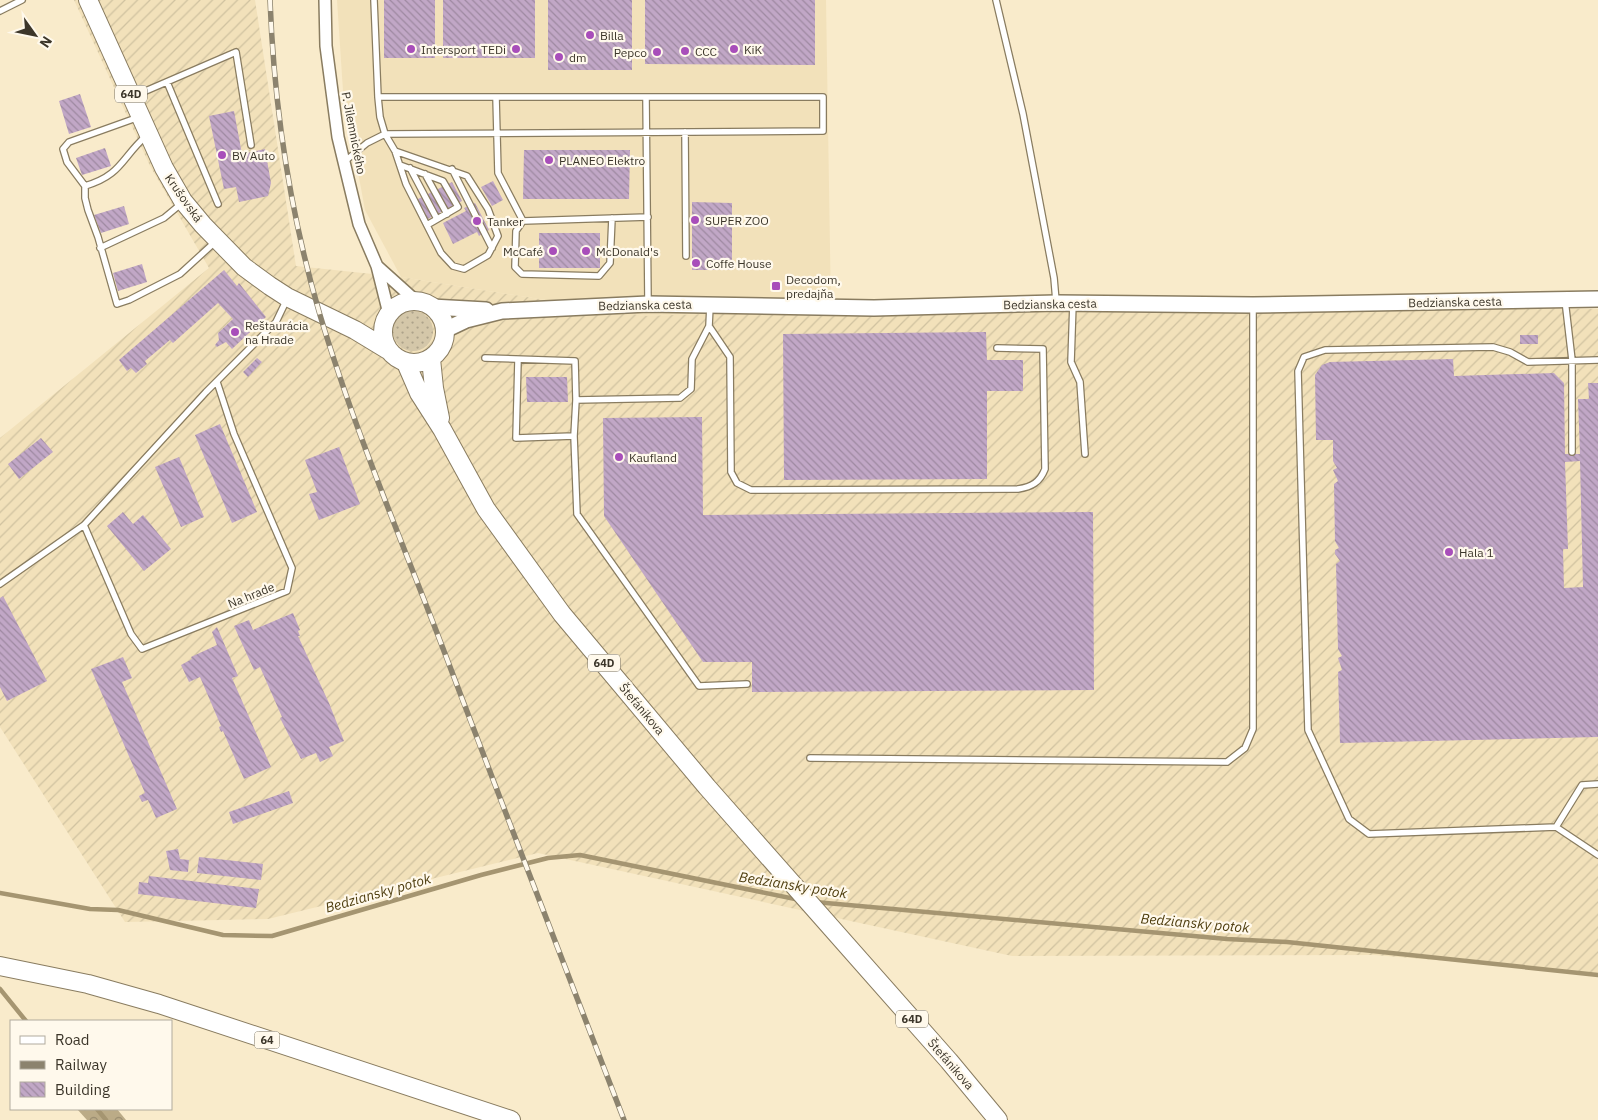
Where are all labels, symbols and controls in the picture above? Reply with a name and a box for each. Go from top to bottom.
north arrow [10,10,60,60]
place label: Billa [600,28,624,43]
marker: Billa [584,29,596,41]
text: N [36,33,56,51]
place label: Intersport [421,42,476,57]
place label: TEDi [481,42,506,57]
place label: KiK [744,42,763,57]
marker: Intersport [405,43,417,55]
marker: TEDi [510,43,522,55]
marker: KiK [728,43,740,55]
place label: CCC [695,44,718,59]
place label: Pepco [614,45,647,60]
marker: CCC [679,45,691,57]
marker: Pepco [651,46,663,58]
place label: dm [569,50,586,65]
marker: dm [553,51,565,63]
road number: 64D [115,86,147,102]
street label: P. Jilemnického [339,90,369,176]
place label: BV Auto [232,148,275,163]
marker: BV Auto [216,149,228,161]
place label: PLANEO Elektro [559,153,646,168]
marker: PLANEO Elektro [543,154,555,166]
street label: Krušovská [162,171,206,226]
place label: SUPER ZOO [705,213,769,228]
place label: Tanker [487,214,524,229]
marker: SUPER ZOO [689,214,701,226]
marker: Tanker [471,215,483,227]
place label: McCafé [503,244,543,259]
place label: McDonald's [596,244,659,259]
marker: McCafé [547,245,559,257]
marker: McDonald's [580,245,592,257]
place label: Coffe House [706,256,772,271]
marker: Coffe House [690,257,702,269]
place label: Decodom, predajňa [786,272,841,301]
marker: Decodom, predajňa [770,280,782,292]
street label: Bedzianska cesta [1408,294,1502,310]
street label: Bedzianska cesta [1003,296,1097,312]
street label: Bedzianska cesta [598,297,692,313]
place label: Reštaurácia na Hrade [245,318,309,347]
marker: Reštaurácia na Hrade [229,326,241,338]
place label: Kaufland [629,450,677,465]
marker: Kaufland [613,451,625,463]
place label: Hala 1 [1459,545,1494,560]
marker: Hala 1 [1443,546,1455,558]
street label: Na hrade [226,579,277,611]
road number: 64D [588,654,620,671]
street label: Štefánikova [616,680,668,738]
water label: Bedziansky potok [738,868,849,903]
water label: Bedziansky potok [323,869,434,917]
water label: Bedziansky potok [1140,909,1251,937]
road number: 64D [896,1011,928,1028]
legend [10,1020,172,1110]
text: Road [55,1030,90,1049]
road number: 64 [254,1032,280,1048]
street label: Štefánikova [925,1035,978,1093]
text: Railway [55,1055,108,1074]
text: Building [55,1080,110,1099]

